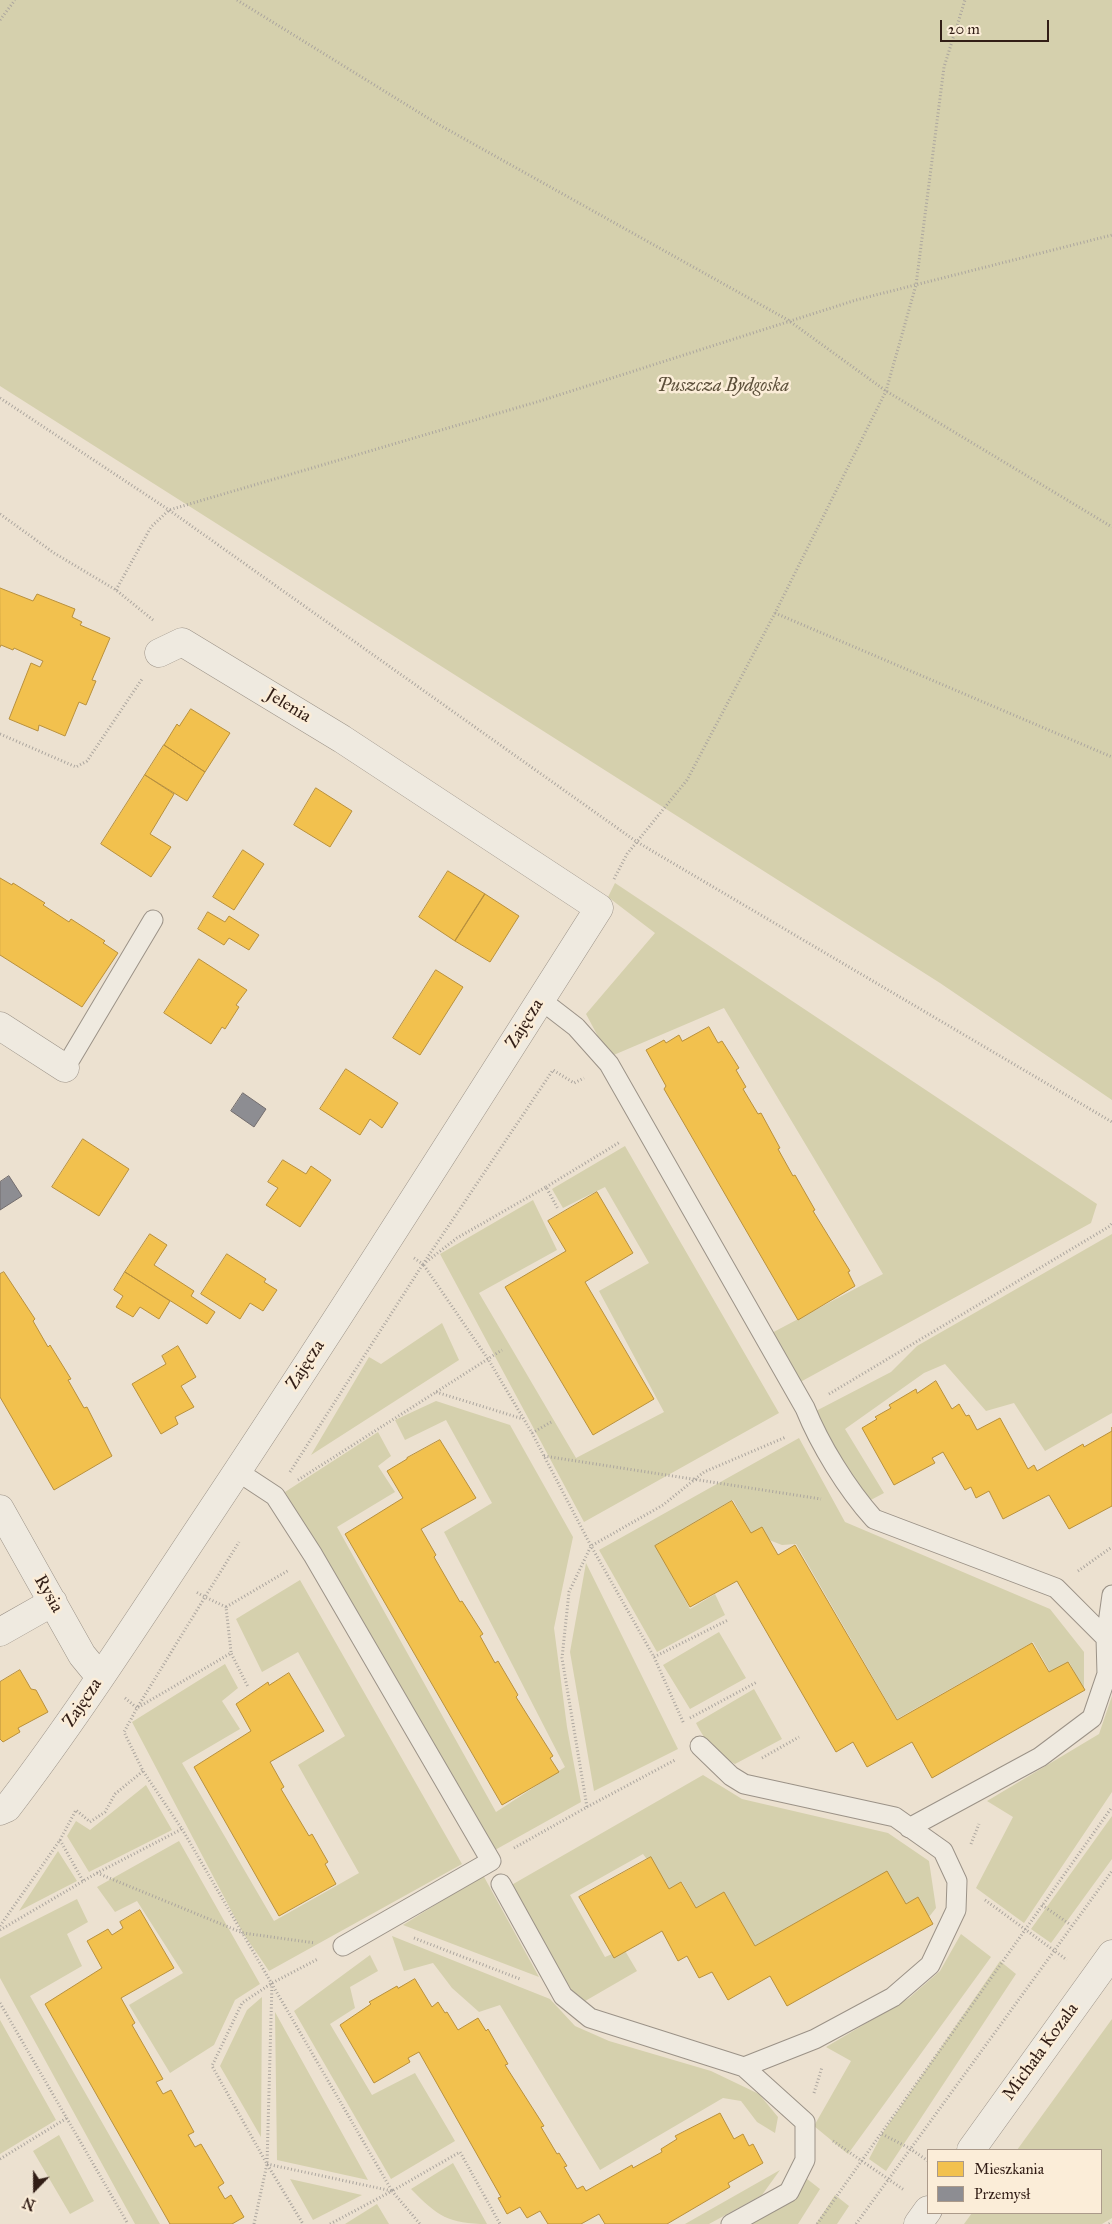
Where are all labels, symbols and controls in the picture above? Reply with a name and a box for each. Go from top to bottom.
scale bar [942,10,1051,42]
text: 20 m [948,20,980,38]
park label: Puszcza Bydgoska [657,376,789,398]
street label: Jelenia [261,684,315,728]
street label: Zajęcza [501,995,549,1053]
street label: Zajęcza [282,1336,330,1394]
street label: Rysia [29,1571,67,1617]
street label: Zajęcza [59,1674,107,1732]
street label: Michała Kozala [998,1999,1084,2105]
legend [927,2149,1102,2214]
text: Mieszkania [974,2160,1044,2178]
north arrow [10,2164,60,2214]
text: Przemysł [974,2185,1030,2203]
text: N [21,2193,38,2213]

